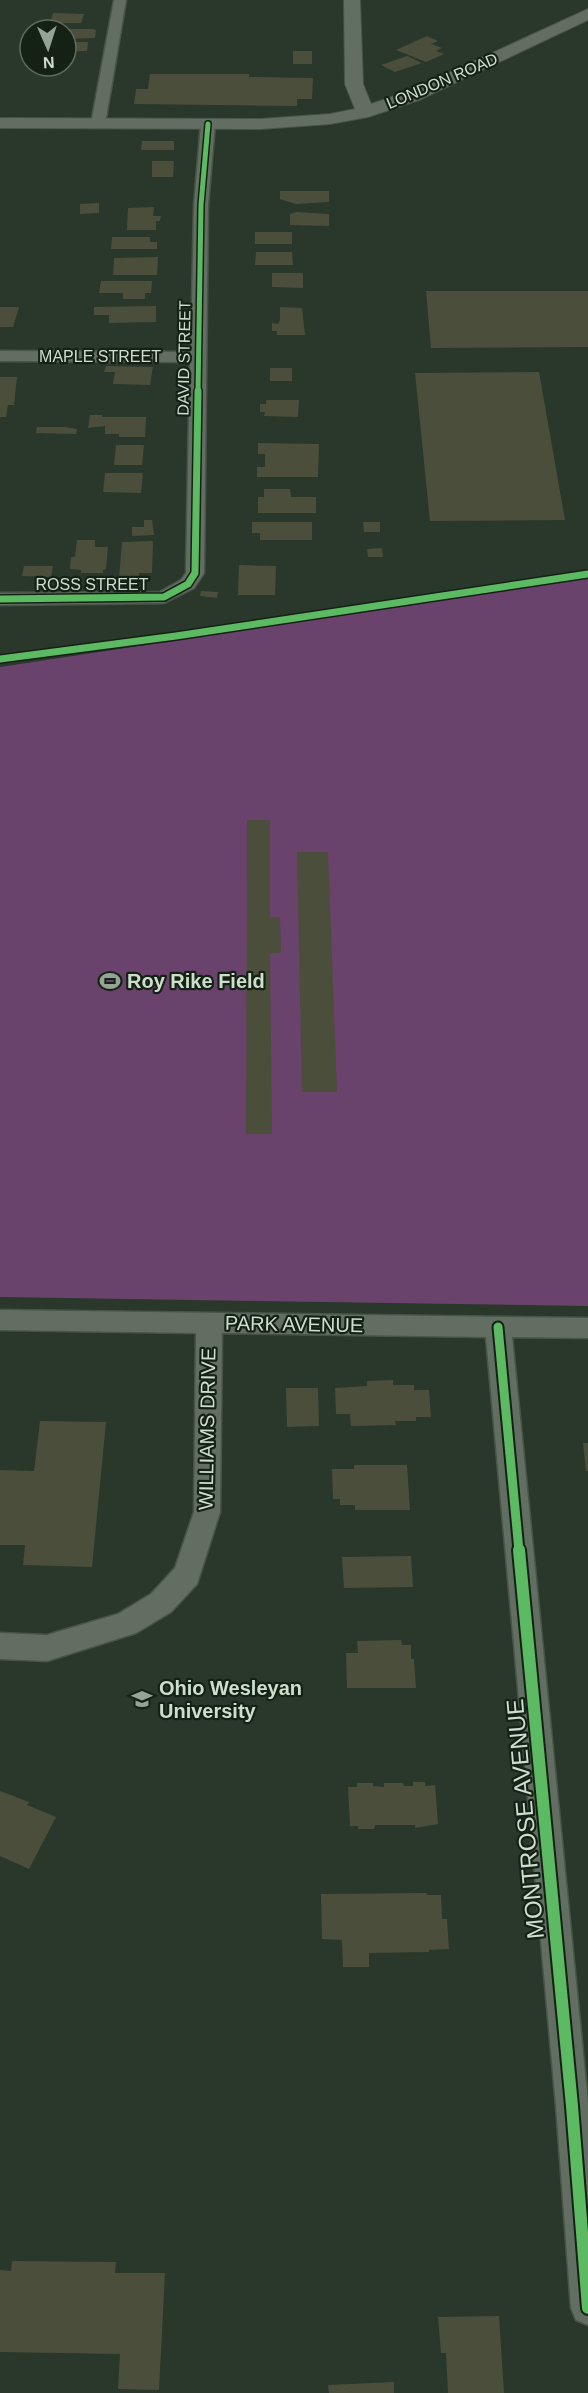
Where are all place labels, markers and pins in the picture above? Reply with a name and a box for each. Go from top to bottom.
sports icon: Roy Rike Field [98,969,122,993]
place label: Roy Rike Field [127,970,265,992]
place label: Ohio Wesleyan University [159,1677,302,1722]
school or university icon: Ohio Wesleyan University [130,1687,154,1711]

